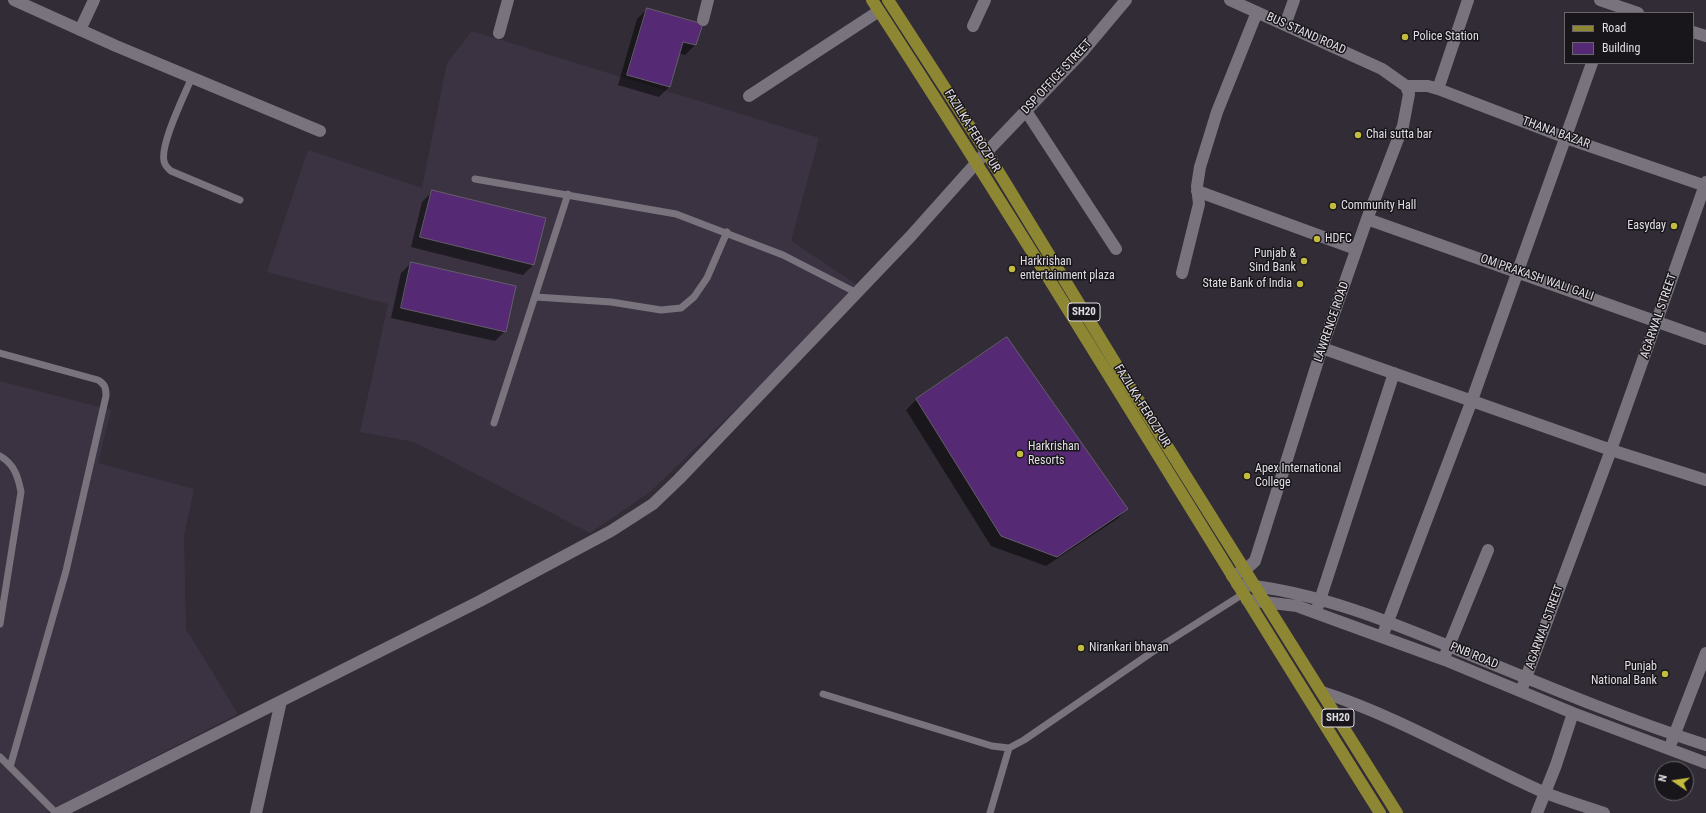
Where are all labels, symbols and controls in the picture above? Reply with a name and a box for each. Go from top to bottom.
street label: BUS STAND ROAD [1264,10,1348,58]
legend [1564,12,1694,64]
text: Road [1602,21,1626,35]
place label: Police Station [1413,30,1479,44]
marker: Police Station [1400,32,1410,42]
street label: DSP OFFICE STREET [1019,37,1095,117]
text: Building [1602,41,1640,55]
street label: FAZILKA-FEROZPUR [941,87,1003,175]
street label: THANA BAZAR [1520,114,1592,152]
place label: Chai sutta bar [1366,128,1432,142]
marker: Chai sutta bar [1353,130,1363,140]
place label: Community Hall [1341,199,1416,213]
marker: Community Hall [1328,201,1338,211]
place label: Easyday [1627,219,1666,233]
marker: Easyday [1669,221,1679,231]
place label: HDFC [1325,232,1352,246]
marker: HDFC [1312,234,1322,244]
place label: Punjab & Sind Bank [1249,247,1296,275]
street label: OM PRAKASH WALI GALI [1478,252,1596,304]
place label: Harkrishan entertainment plaza [1020,255,1115,283]
marker: Punjab & Sind Bank [1299,256,1309,266]
marker: Harkrishan entertainment plaza [1007,264,1017,274]
street label: AGARWAL STREET [1638,272,1680,360]
place label: State Bank of India [1202,277,1292,291]
marker: State Bank of India [1295,279,1305,289]
street label: LAWRENCE ROAD [1312,280,1352,364]
road number: SH20 [1068,303,1100,321]
street label: FAZILKA-FEROZPUR [1111,362,1173,450]
place label: Harkrishan Resorts [1028,440,1079,468]
marker: Harkrishan Resorts [1015,449,1025,459]
place label: Apex International College [1255,462,1341,490]
marker: Apex International College [1242,471,1252,481]
street label: AGARWAL STREET [1523,583,1567,671]
street label: PNB ROAD [1448,640,1500,672]
place label: Nirankari bhavan [1089,641,1168,655]
marker: Nirankari bhavan [1076,643,1086,653]
place label: Punjab National Bank [1591,660,1657,688]
marker: Punjab National Bank [1660,669,1670,679]
road number: SH20 [1322,709,1354,727]
north arrow [1654,761,1694,801]
text: N [1656,774,1670,783]

